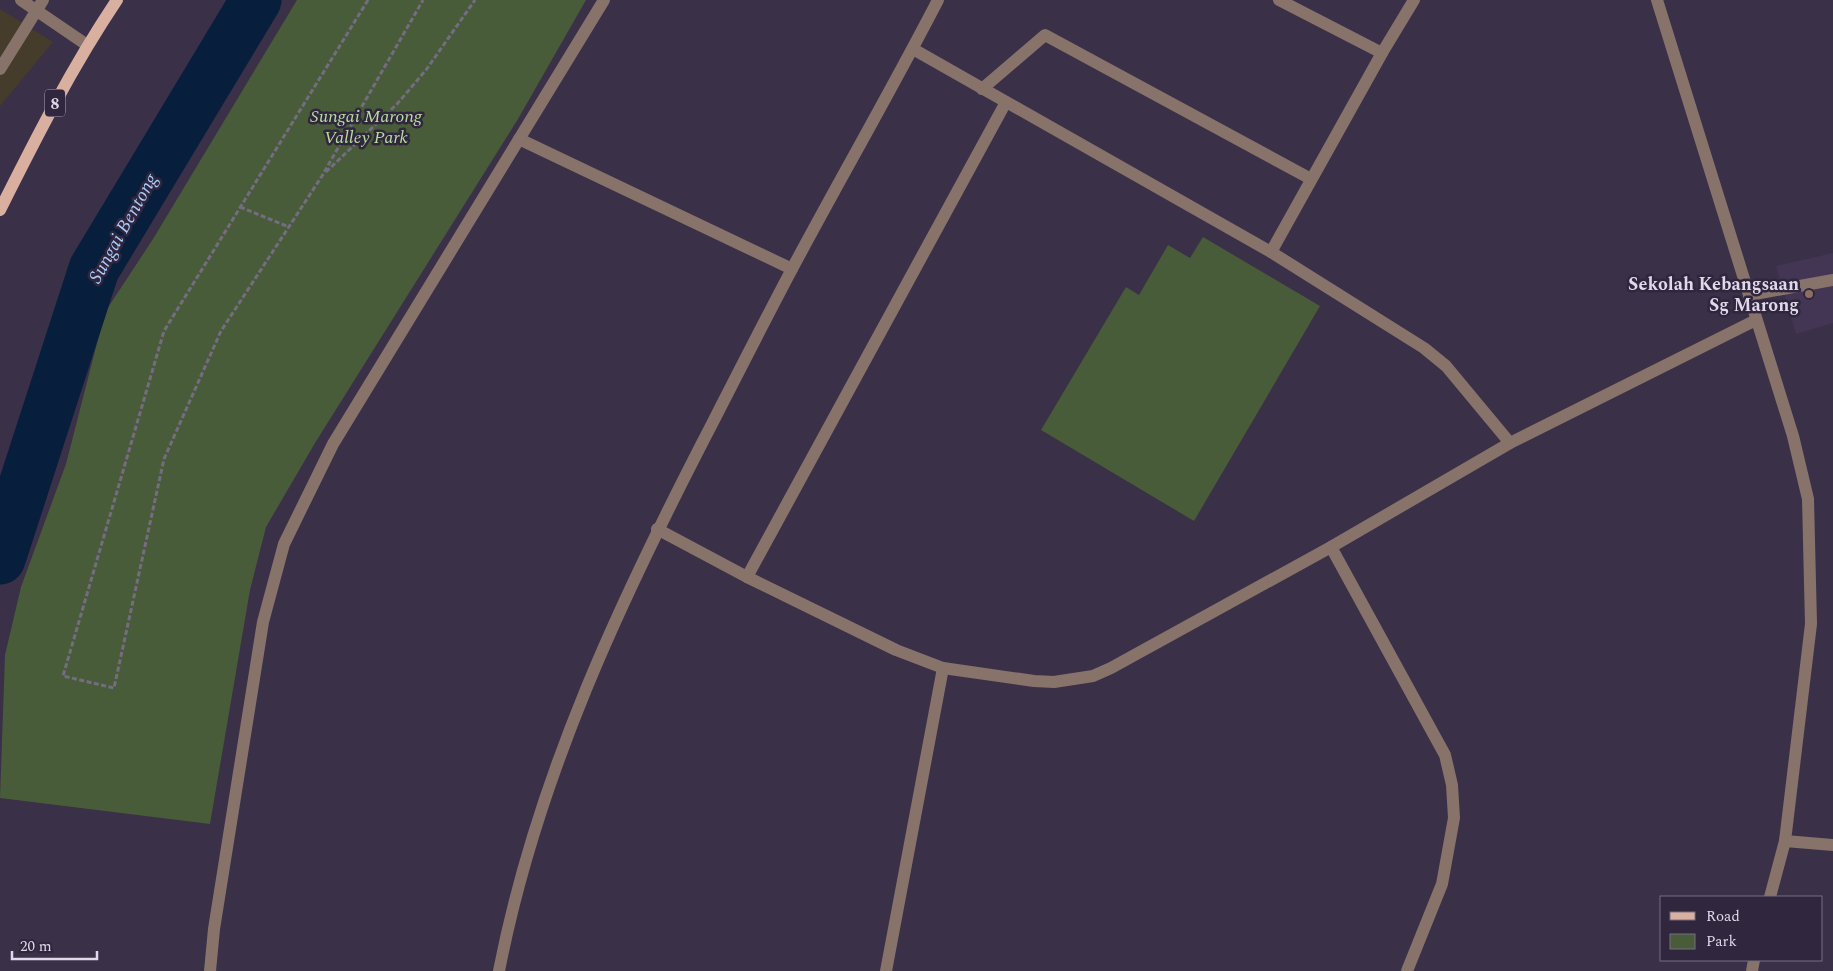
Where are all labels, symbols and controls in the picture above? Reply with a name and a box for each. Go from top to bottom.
road number: 8 [45,90,65,116]
park label: Sungai Marong Valley Park [310,103,423,151]
water label: Sungai Bentong [81,168,166,289]
place label: Sekolah Kebangsaan Sg Marong [1628,271,1799,319]
marker: Sekolah Kebangsaan Sg Marong [1803,288,1815,300]
legend [1660,896,1823,961]
text: Road [1706,905,1740,928]
scale bar [12,928,98,960]
text: Park [1706,930,1737,953]
text: 20 m [20,935,52,958]

